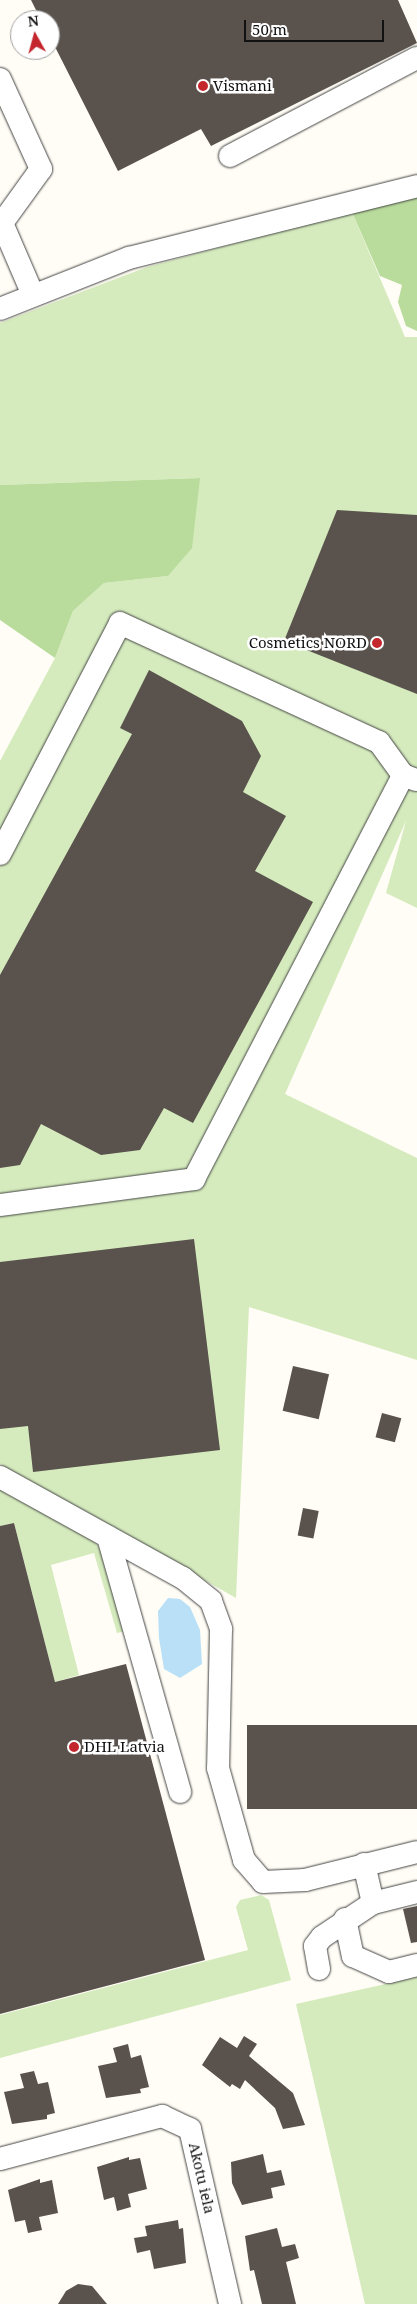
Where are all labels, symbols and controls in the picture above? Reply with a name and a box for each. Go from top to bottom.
north arrow [10,10,60,60]
scale bar [247,10,387,42]
text: N [27,11,40,31]
text: 50 m [252,19,287,39]
place label: Vismani [213,77,272,95]
marker: Vismani [197,80,209,92]
place label: Cosmetics NORD [249,634,367,652]
marker: Cosmetics NORD [371,637,383,649]
place label: DHL Latvia [84,1738,165,1756]
marker: DHL Latvia [68,1741,80,1753]
street label: Akotu iela [185,2141,219,2215]

